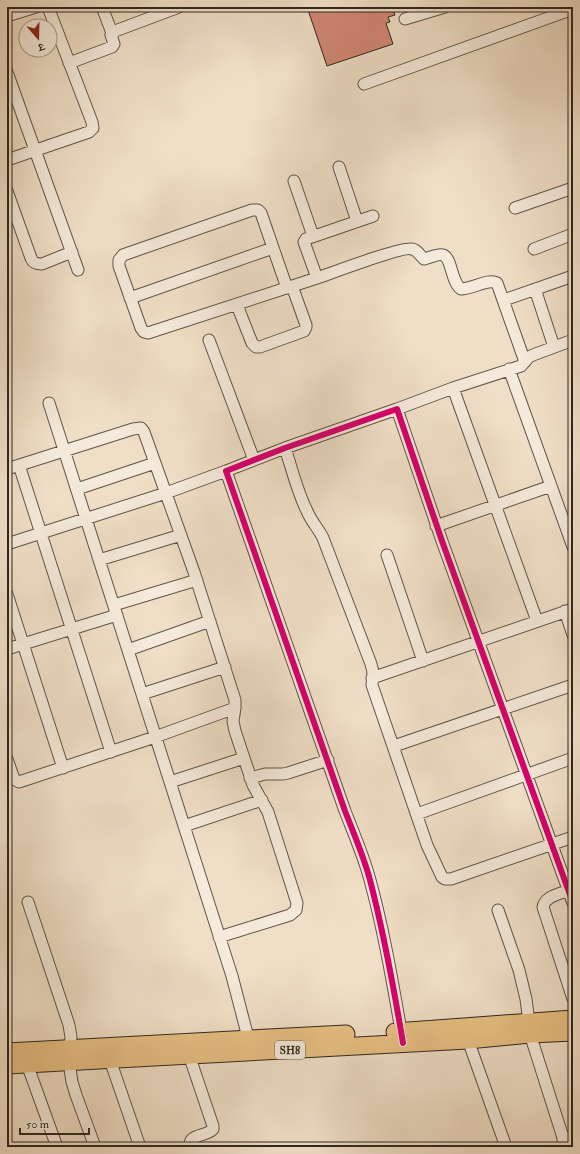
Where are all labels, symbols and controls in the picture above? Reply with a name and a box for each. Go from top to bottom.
north arrow [18,18,58,58]
text: उ [35,40,47,54]
road number: SH8 [275,1041,305,1059]
scale bar [20,1110,89,1136]
text: 50 m [26,1117,50,1132]

